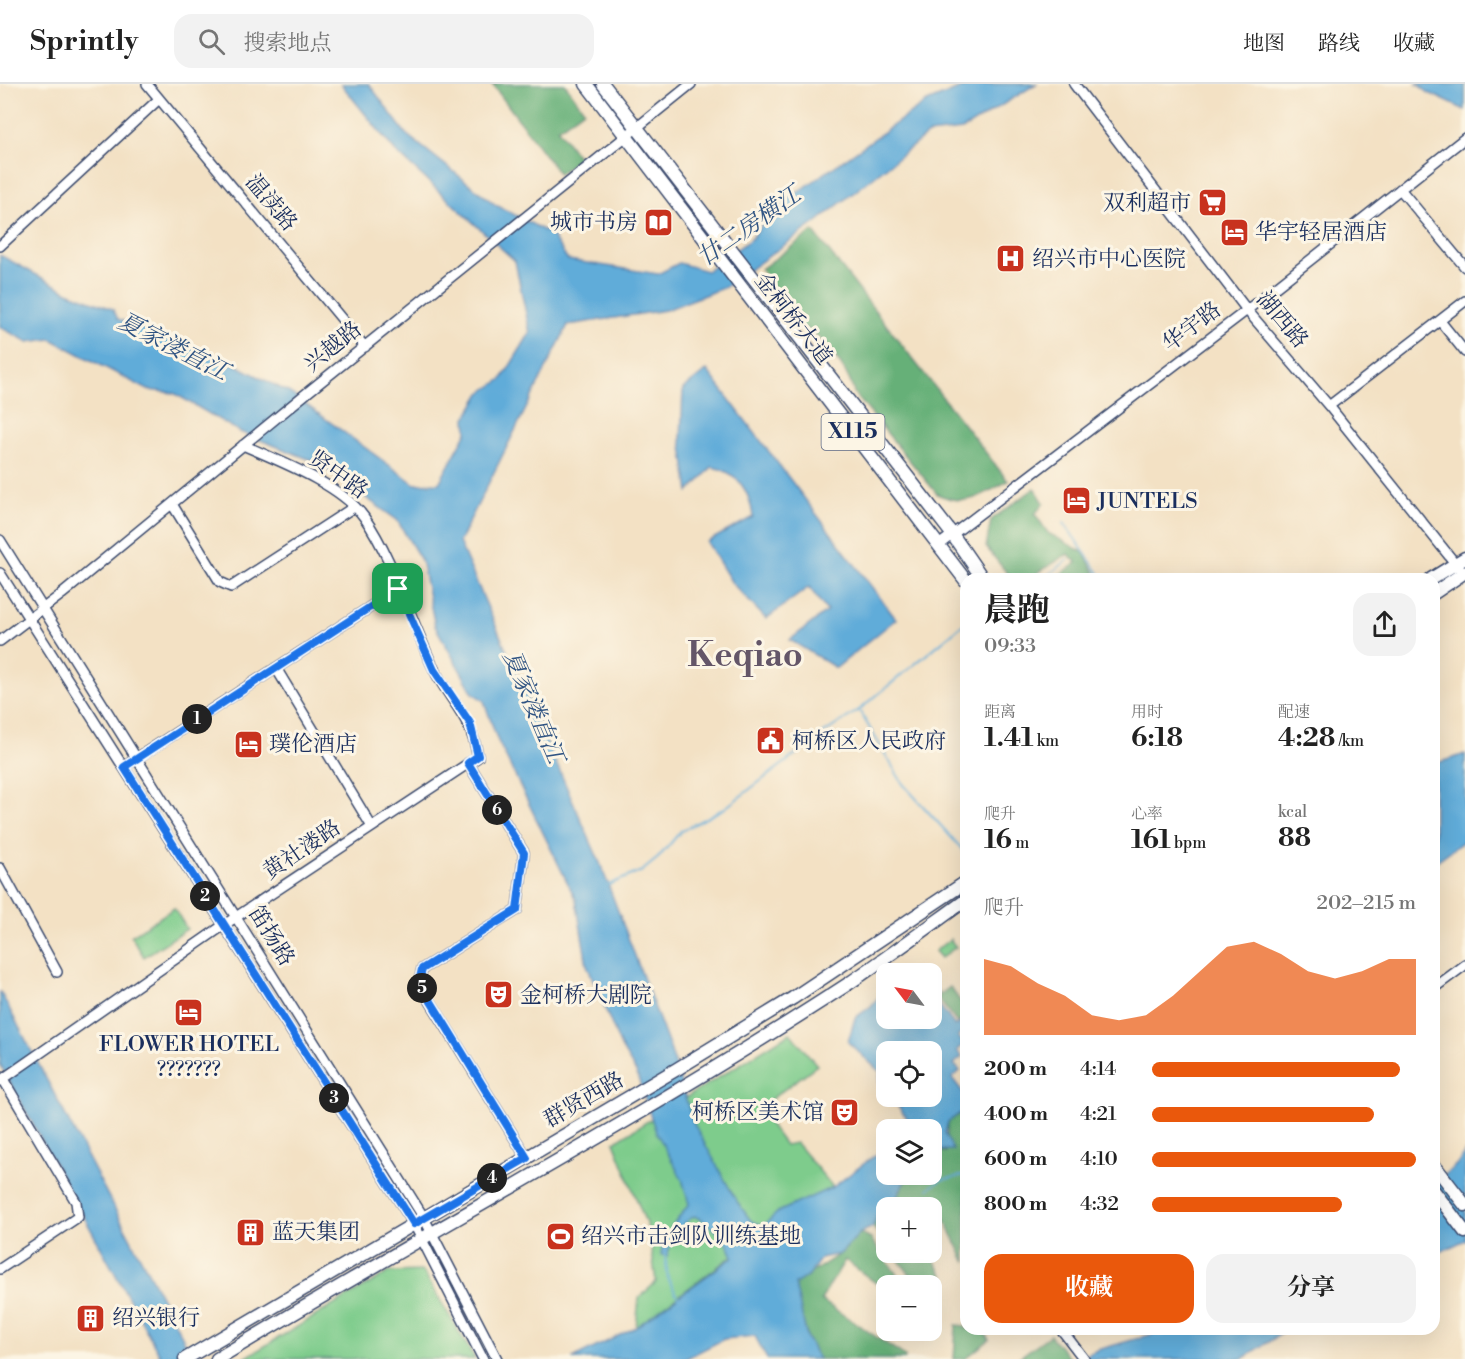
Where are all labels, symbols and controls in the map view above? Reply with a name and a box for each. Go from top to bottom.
search box [174,14,594,68]
text: Sprintly [30,24,138,59]
icon: search [195,25,228,58]
text: 搜索地点 [243,30,331,57]
text: 地图 [1243,31,1285,57]
text: 路线 [1318,31,1360,57]
text: 收藏 [1393,31,1435,57]
street label: 温渎路 [239,169,303,237]
water label: 廿二房横江 [691,179,809,274]
supermarket icon: 双利超市 [1196,187,1228,219]
place label: 双利超市 [1103,190,1191,217]
library icon: 城市书房 [643,206,675,238]
place label: 城市书房 [550,209,638,236]
hotel icon: 华宇轻居酒店 [1218,216,1250,248]
place label: 华宇轻居酒店 [1255,219,1387,246]
hospital icon: 绍兴市中心医院 [995,243,1027,275]
place label: 绍兴市中心医院 [1032,246,1186,273]
street label: 金柯桥大道 [748,267,838,371]
street label: 湖西路 [1250,286,1314,354]
street label: 华宇路 [1158,296,1226,358]
water label: 夏家溇直江 [113,306,236,389]
street label: 兴越路 [299,316,367,378]
road number: X115 [822,414,884,450]
street label: 贤中路 [303,445,373,505]
hotel icon: JUNTELS [1060,485,1092,517]
place label: JUNTELS [1096,488,1198,515]
pin [372,563,423,614]
icon: arrive [381,572,414,605]
text: 晨跑 [984,591,1050,632]
button: share [1353,593,1416,656]
text: 09:33 [984,634,1036,659]
district label: Keqiao [687,635,803,677]
water label: 夏家溇直江 [496,646,571,771]
text: 距离 [984,702,1016,722]
text: 用时 [1131,702,1163,722]
text: 配速 [1278,702,1310,722]
pin: 1 [182,704,212,734]
text: 1 [193,709,201,729]
text: 1.41 [984,722,1033,754]
text: 6:18 [1131,722,1183,754]
text: 4:28 [1278,722,1335,754]
public building icon: 柯桥区人民政府 [755,725,787,757]
hotel icon: 璞伦酒店 [232,728,264,760]
place label: 柯桥区人民政府 [792,728,946,755]
place label: 璞伦酒店 [269,731,357,758]
text: km [1033,731,1059,751]
text: /km [1335,731,1364,751]
pin: 6 [482,795,512,825]
text: 6 [492,800,502,820]
text: kcal [1278,802,1307,822]
text: 爬升 [984,804,1016,824]
text: 心率 [1131,804,1163,824]
street label: 黄社溇路 [258,814,346,886]
text: 88 [1278,822,1311,854]
text: 16 [984,824,1012,856]
text: 161 [1131,824,1171,856]
text: m [1012,833,1029,853]
text: bpm [1171,833,1206,853]
pin: 2 [190,881,220,911]
text: 2 [200,886,210,906]
text: 202–215 m [1317,891,1416,916]
text: 爬升 [984,896,1024,921]
street label: 笛扬路 [242,901,300,971]
north arrow [876,963,942,1029]
map controls [876,963,942,1341]
pin: 5 [407,973,437,1003]
text: 5 [417,978,427,998]
theatre icon: 金柯桥大剧院 [483,979,515,1011]
place label: 金柯桥大剧院 [520,982,652,1009]
hotel icon: FLOWER HOTEL ??????? [173,996,205,1028]
place label: FLOWER HOTEL ??????? [99,1031,279,1083]
button: locate [876,1041,942,1107]
text: 200 m [984,1057,1047,1082]
text: 4:14 [1080,1057,1116,1082]
street label: 群贤西路 [539,1066,629,1134]
pin: 3 [319,1083,349,1113]
text: 3 [329,1088,339,1108]
theatre icon: 柯桥区美术馆 [829,1096,861,1128]
place label: 柯桥区美术馆 [692,1099,824,1126]
text: 400 m [984,1102,1048,1127]
text: 4:21 [1080,1102,1117,1127]
button: layers [876,1119,942,1185]
text: 600 m [984,1147,1047,1172]
text: 4:10 [1080,1147,1118,1172]
pin: 4 [477,1163,507,1193]
text: 4 [487,1168,497,1188]
text: 800 m [984,1192,1047,1217]
text: 4:32 [1080,1192,1119,1217]
button: + [876,1197,942,1263]
building icon: 蓝天集团 [235,1216,267,1248]
place label: 蓝天集团 [272,1219,360,1246]
sports icon: 绍兴市击剑队训练基地 [544,1220,576,1252]
place label: 绍兴市击剑队训练基地 [581,1223,801,1250]
button: 收藏 [984,1254,1194,1323]
button: 分享 [1206,1254,1416,1323]
button: − [876,1275,942,1341]
building icon: 绍兴银行 [75,1302,107,1334]
place label: 绍兴银行 [112,1305,200,1332]

